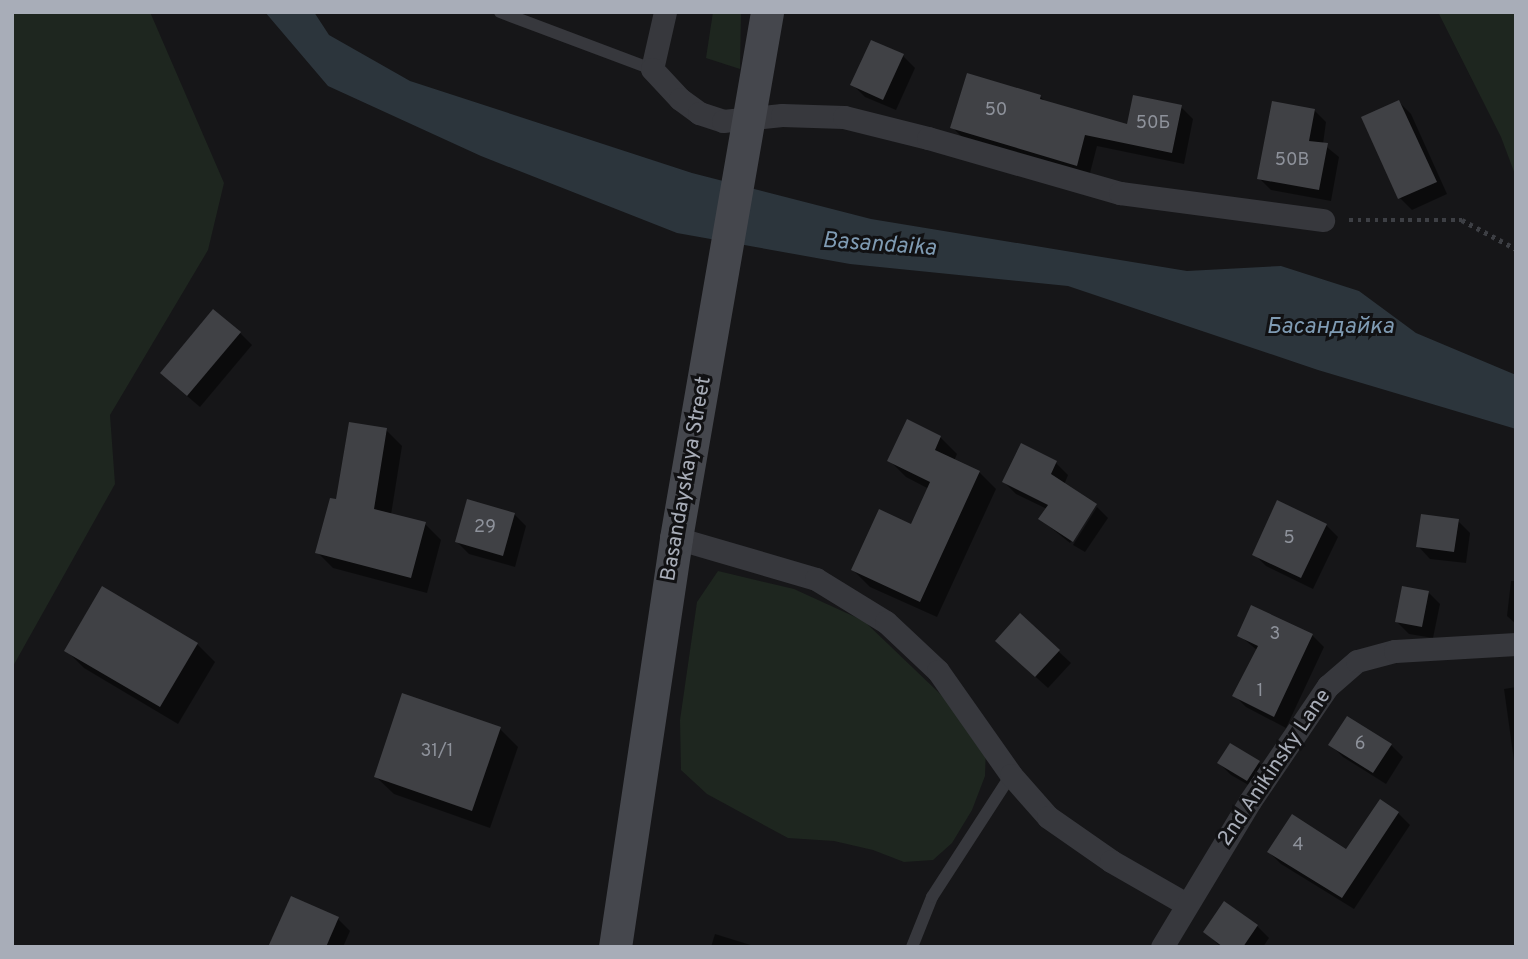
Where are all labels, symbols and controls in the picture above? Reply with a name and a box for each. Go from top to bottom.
house number: 50 [985,100,1007,122]
house number: 50Б [1136,113,1170,135]
house number: 50В [1275,150,1309,172]
water label: Basandaika [821,228,937,264]
water label: Басандайка [1266,314,1394,342]
street label: Basandayskaya Street [657,375,717,583]
house number: 29 [474,517,496,539]
house number: 5 [1283,528,1295,550]
house number: 3 [1270,624,1280,646]
house number: 1 [1257,681,1263,703]
street label: 2nd Anikinsky Lane [1213,684,1337,852]
house number: 6 [1355,734,1365,756]
house number: 31/1 [420,741,454,763]
house number: 4 [1292,835,1304,857]

